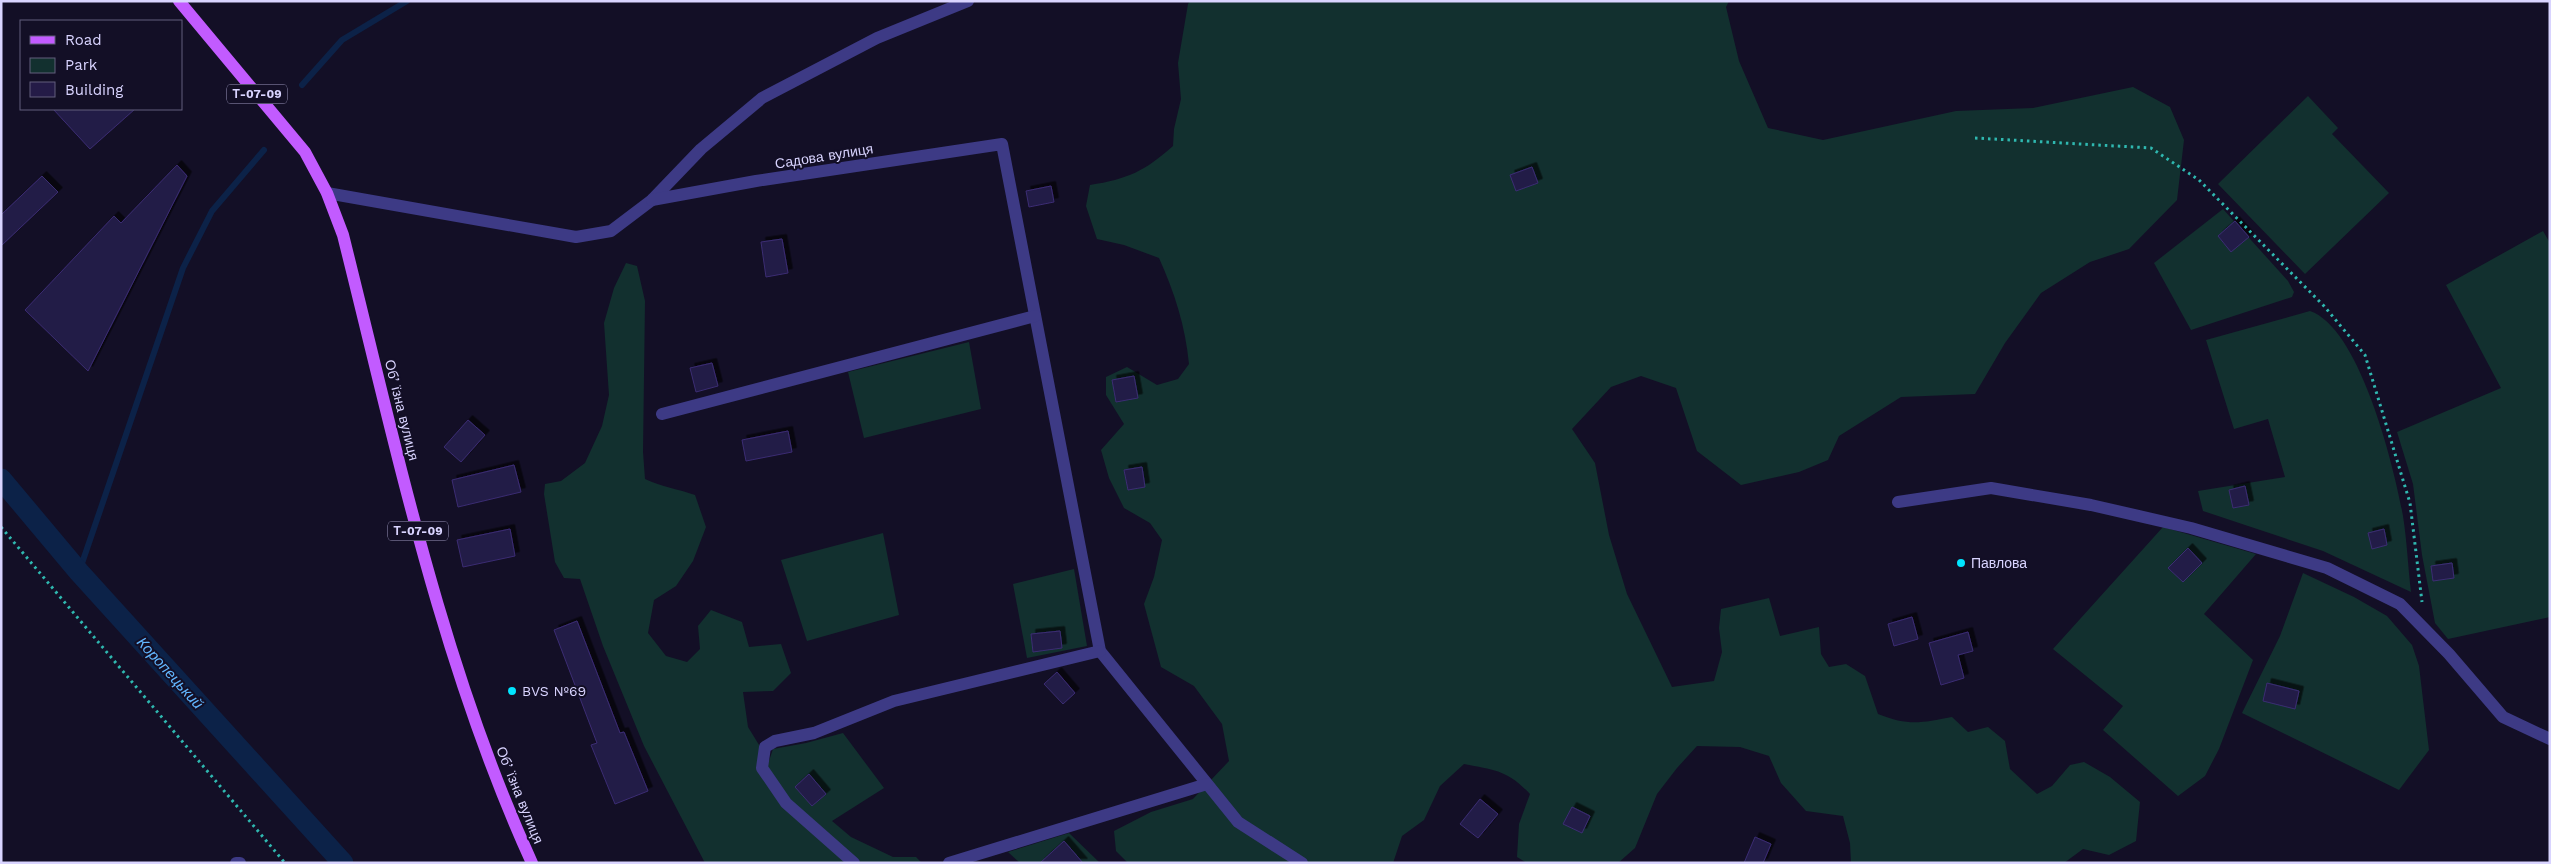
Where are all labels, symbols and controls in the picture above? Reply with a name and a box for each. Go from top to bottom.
legend [20,20,182,110]
text: Road [65,31,102,49]
text: Park [65,56,98,74]
text: Building [65,81,123,99]
road number: Т-07-09 [227,85,287,104]
street label: Садова вулиця [774,140,874,172]
street label: Обʼїзна вулиця [382,358,422,462]
road number: Т-07-09 [388,522,448,540]
place label: Павлова [1971,555,2027,571]
marker: Павлова [1955,557,1967,569]
water label: Коропецький [133,633,207,713]
place label: BVS №69 [522,683,586,699]
marker: BVS №69 [506,685,518,697]
street label: Обʼїзна вулиця [493,744,547,846]

